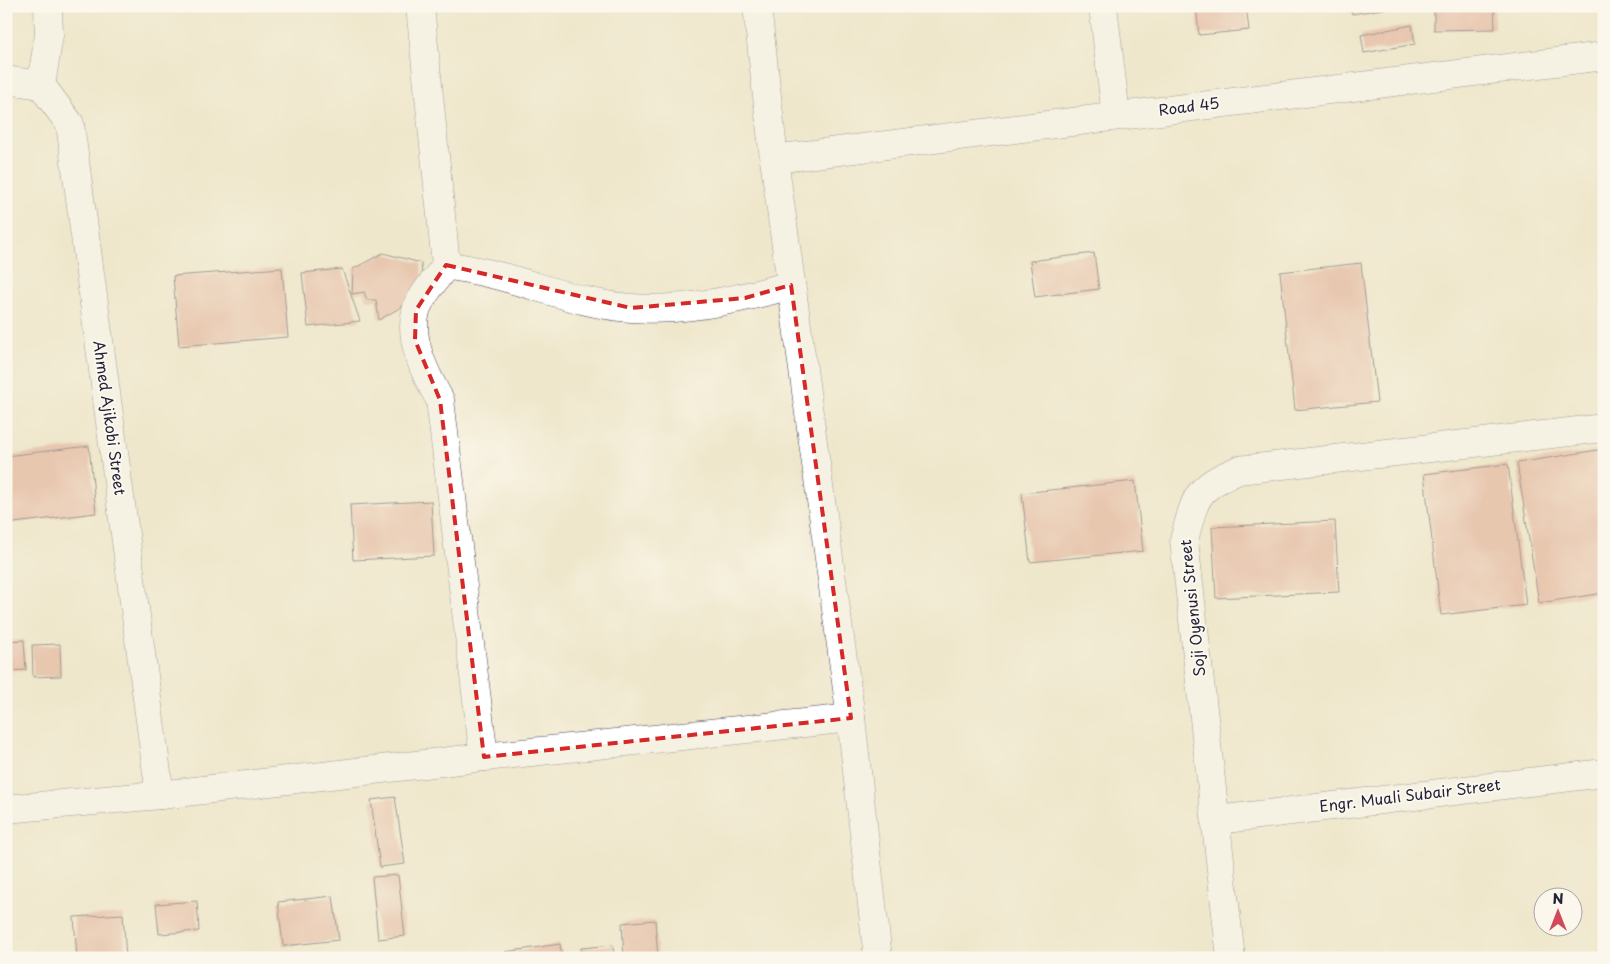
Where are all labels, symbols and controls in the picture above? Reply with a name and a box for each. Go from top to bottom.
street label: Road 45 [1157,90,1221,121]
street label: Ahmed Ajikobi Street [88,339,133,496]
street label: Soji Oyenusi Street [1173,539,1210,678]
street label: Engr. Muali Subair Street [1318,772,1502,817]
north arrow [1532,886,1582,936]
text: N [1552,888,1564,909]

